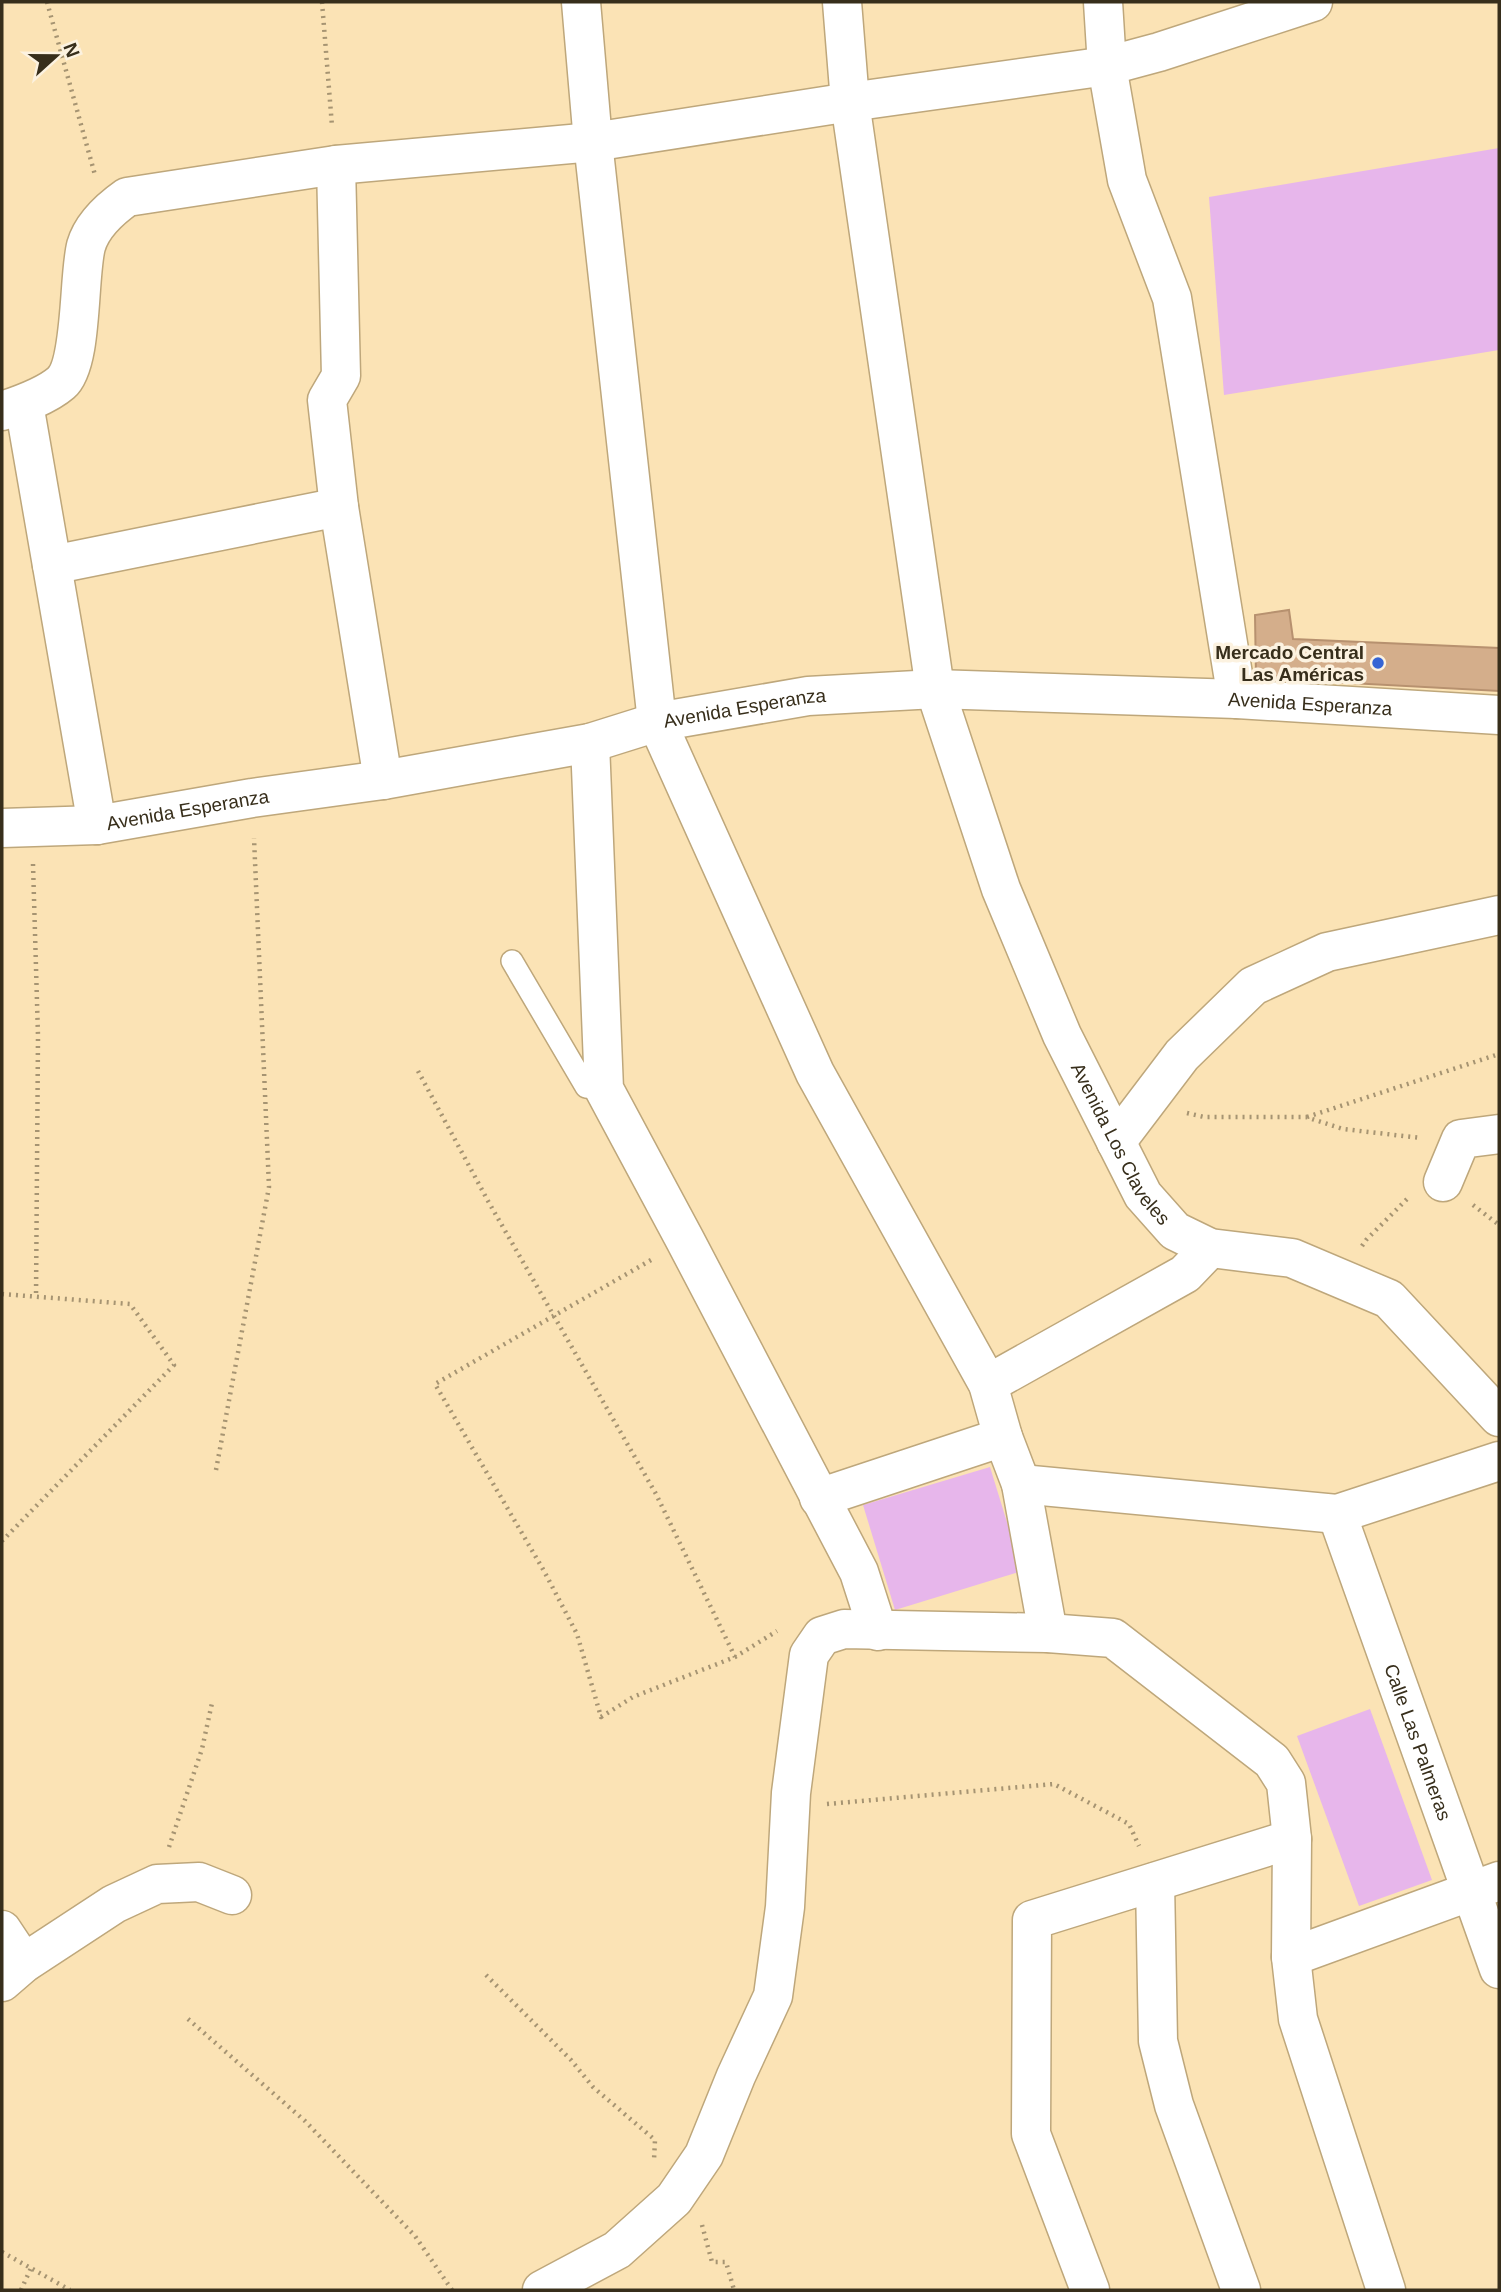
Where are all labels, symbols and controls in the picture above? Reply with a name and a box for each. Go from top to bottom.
north arrow [21,21,91,91]
text: N [59,40,84,60]
place label: Mercado Central Las Américas [1215,642,1364,685]
marker: Mercado Central Las Américas [1370,655,1386,671]
street label: Avenida Esperanza [662,685,827,731]
street label: Avenida Esperanza [1228,688,1393,719]
street label: Avenida Esperanza [105,785,271,834]
street label: Avenida Los Claveles [1067,1059,1175,1229]
street label: Calle Las Palmeras [1381,1661,1456,1823]

